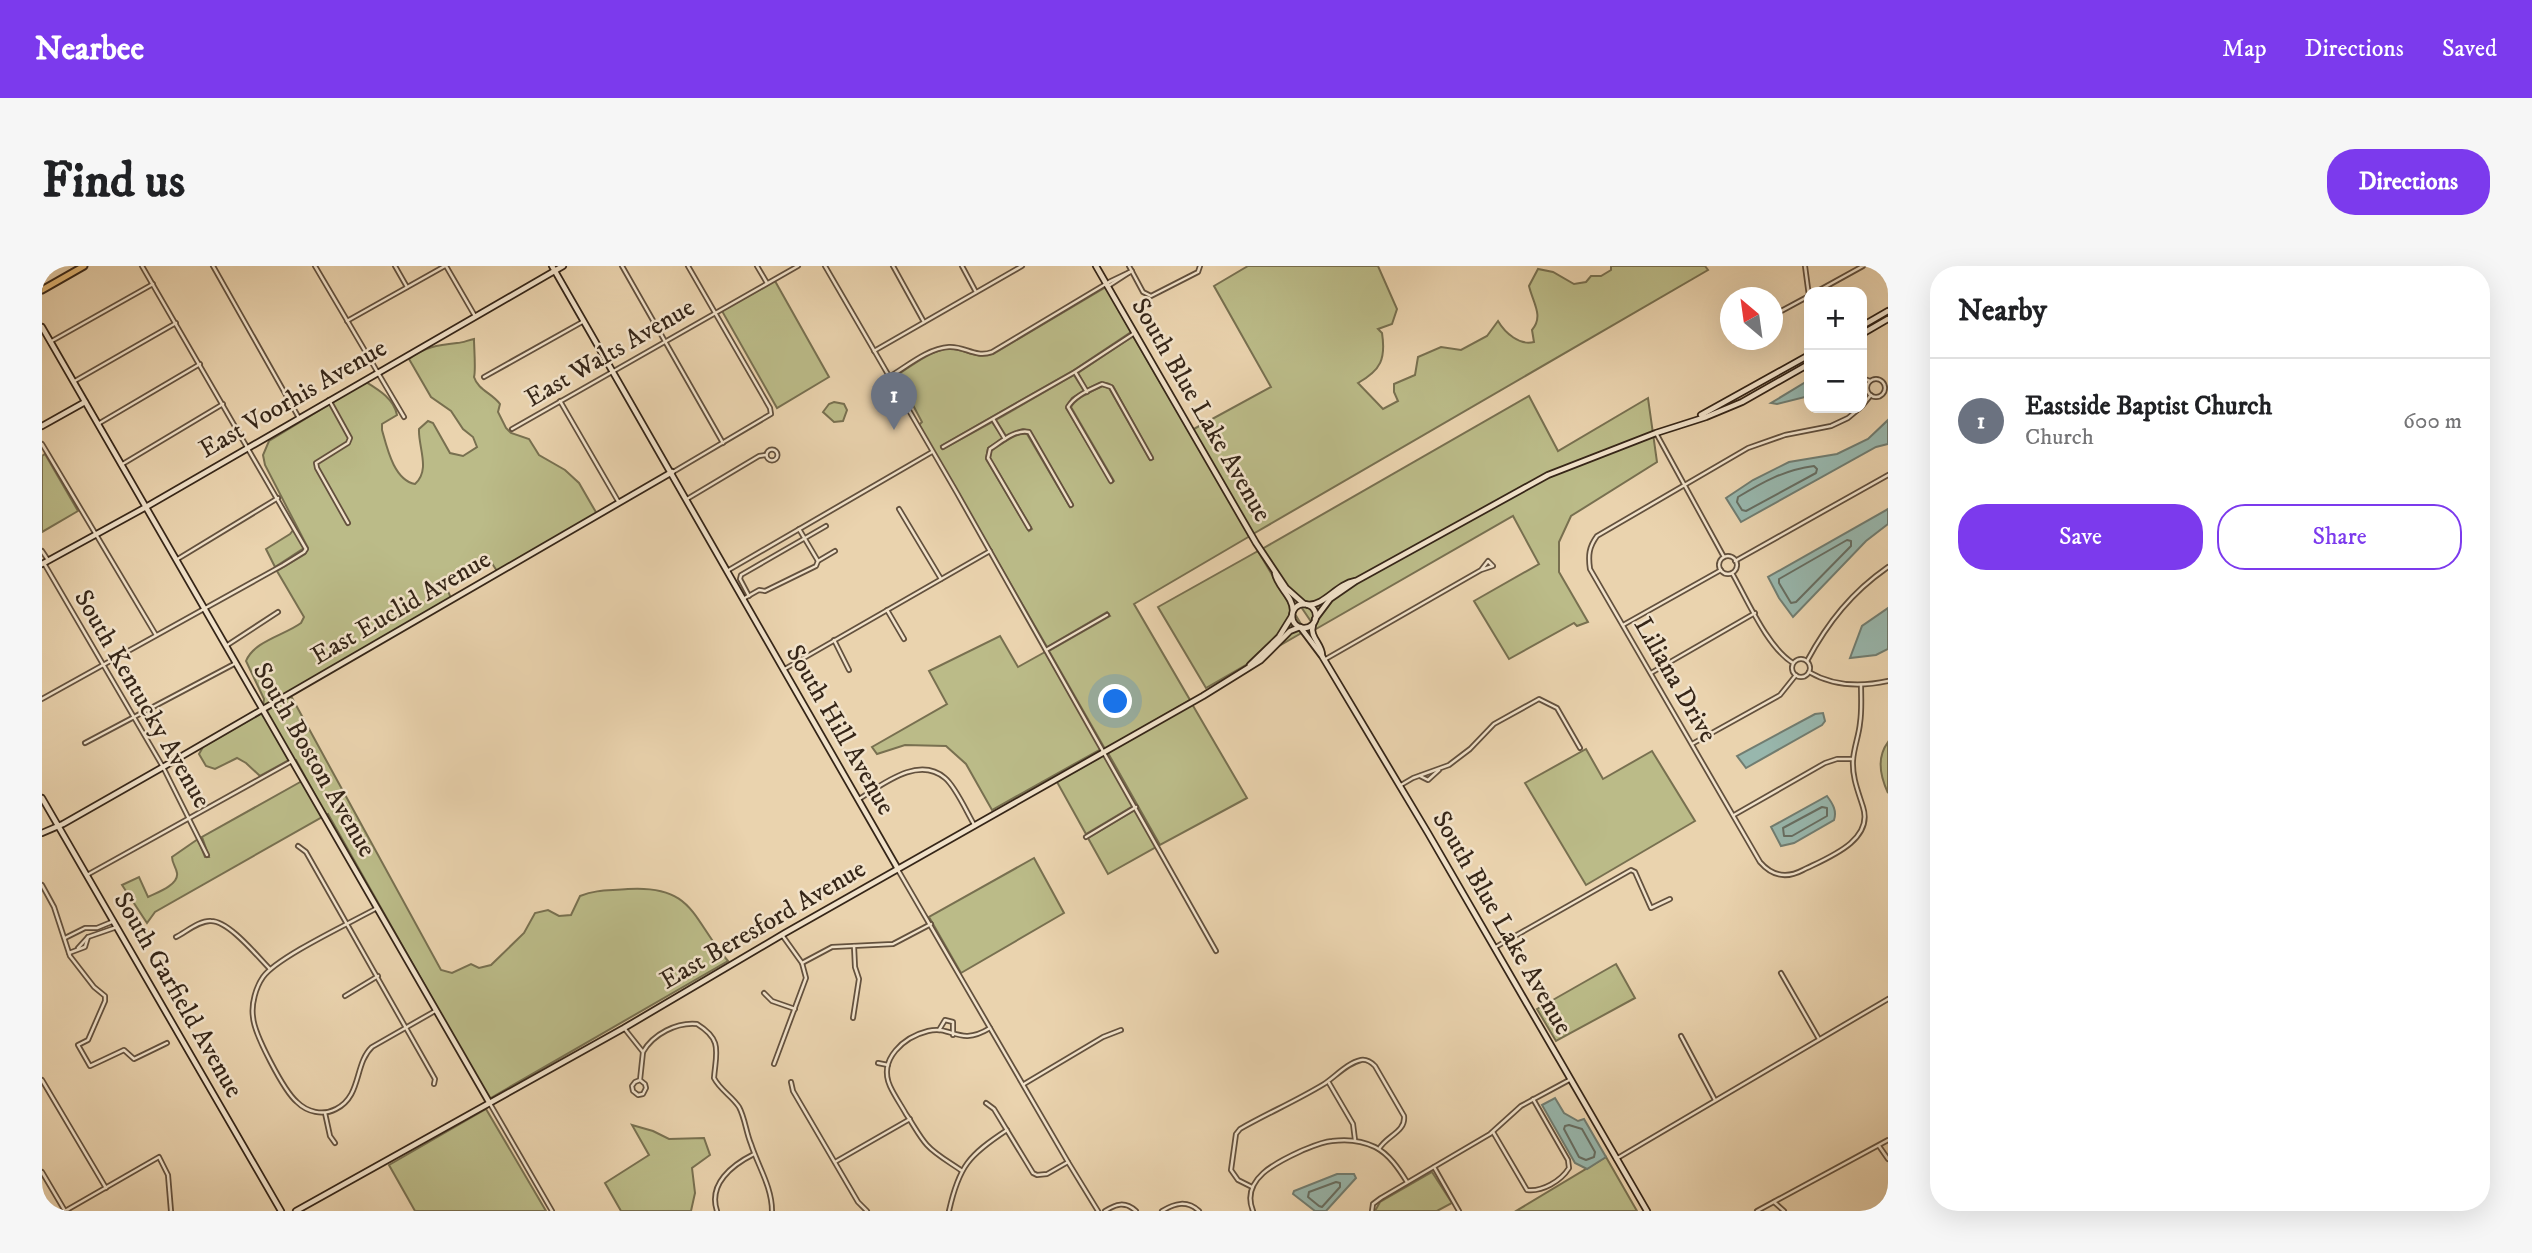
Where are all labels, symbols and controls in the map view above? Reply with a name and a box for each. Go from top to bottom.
text: Nearbee [35,29,144,70]
text: Map [2222,34,2267,64]
text: Directions [2305,34,2404,64]
text: Saved [2442,34,2497,64]
button: Directions [2327,149,2490,215]
text: Find us [42,151,185,213]
north arrow [1720,287,1783,350]
map controls [1804,287,1867,413]
button: + [1804,287,1867,350]
street label: East Walts Avenue [519,291,701,415]
street label: South Blue Lake Avenue [1123,292,1279,528]
text: Nearby [1958,293,2047,330]
street label: East Voorhis Avenue [193,332,393,466]
button: − [1804,350,1867,413]
pin: 1 [871,372,917,430]
text: Eastside Baptist Church [2025,390,2272,423]
text: 1 [1977,407,1985,436]
text: 600 m [2403,407,2462,436]
text: Church [2025,423,2094,452]
button: Save [1958,504,2203,570]
button: Share [2217,504,2462,570]
street label: East Euclid Avenue [305,543,497,673]
street label: South Kentucky Avenue [66,584,218,814]
street label: Liliana Drive [1626,612,1724,748]
street label: South Hill Avenue [778,639,902,821]
street label: South Boston Avenue [245,657,383,863]
your location [1098,684,1132,718]
street label: South Blue Lake Avenue [1424,805,1580,1041]
street label: East Beresford Avenue [654,853,872,997]
street label: South Garfield Avenue [106,886,250,1104]

